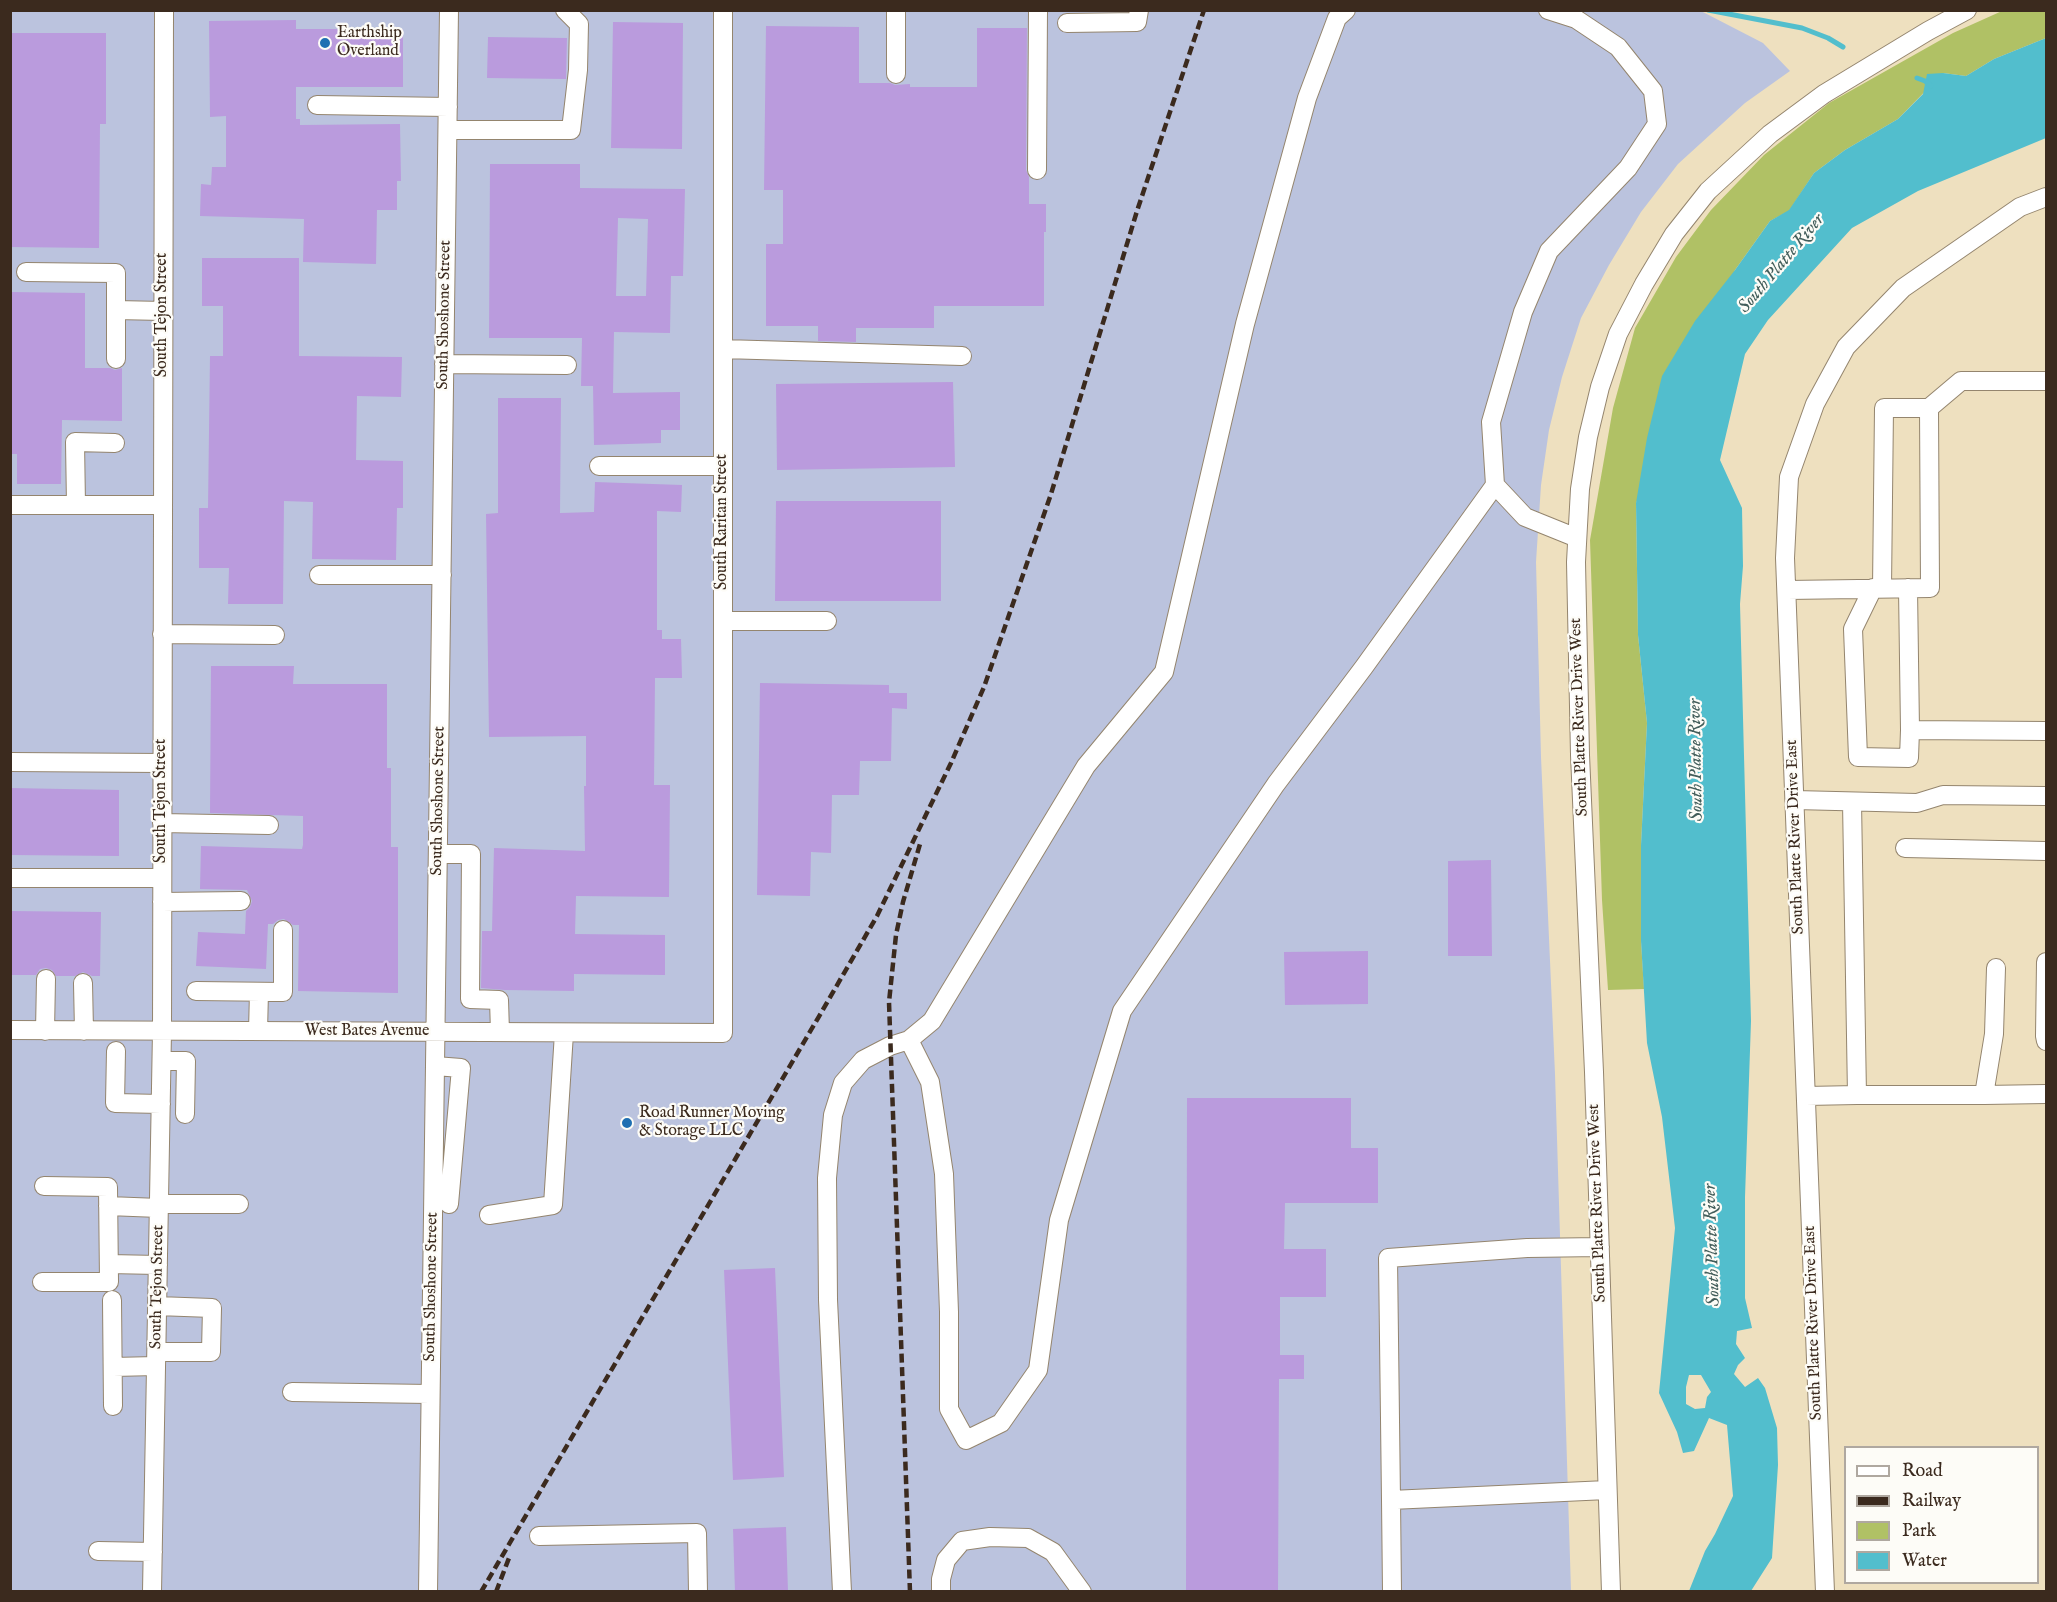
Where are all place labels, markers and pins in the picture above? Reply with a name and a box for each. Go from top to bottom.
place label: Earthship Overland [337,24,402,62]
marker: Earthship Overland [318,36,332,50]
place label: Road Runner Moving & Storage LLC [639,1104,785,1142]
marker: Road Runner Moving & Storage LLC [620,1116,634,1130]

